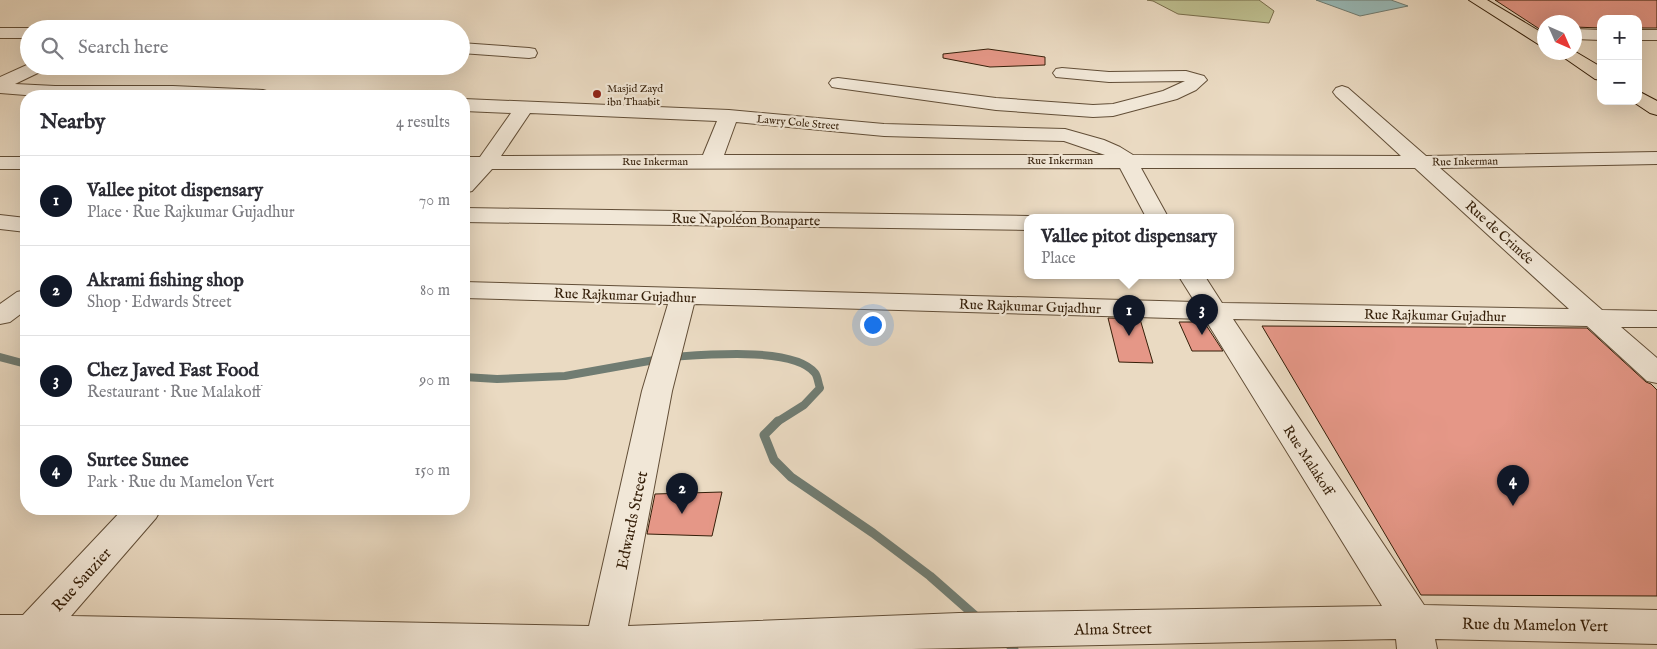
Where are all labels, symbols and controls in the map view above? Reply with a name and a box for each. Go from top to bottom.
north arrow [1537,15,1582,60]
map controls [1597,15,1642,105]
button: + [1597,15,1642,60]
search box [20,20,470,75]
icon: search [38,34,66,62]
text: Search here [78,36,169,60]
button: − [1597,60,1642,105]
place label: Masjid Zayd ibn Thaabit [607,82,663,109]
marker: Masjid Zayd ibn Thaabit [591,88,603,100]
text: Nearby [40,109,105,136]
street label: Lawry Cole Street [756,112,840,134]
text: 4 results [396,113,450,133]
street label: Rue Inkerman [1027,154,1093,168]
street label: Rue Inkerman [1432,154,1498,170]
street label: Rue Inkerman [622,155,688,169]
text: Vallee pitot dispensary [87,179,263,203]
text: 1 [53,191,59,211]
text: 70 m [419,191,450,211]
street label: Rue de Crimée [1461,197,1538,269]
text: Place · Rue Rajkumar Gujadhur [87,203,295,223]
street label: Rue Napoléon Bonaparte [672,210,821,230]
popup [1024,214,1234,279]
text: Vallee pitot dispensary [1041,225,1217,249]
text: Place [1041,249,1076,269]
text: Akrami fishing shop [87,269,244,293]
text: 2 [52,281,60,301]
text: 80 m [420,281,450,301]
street label: Rue Rajkumar Gujadhur [554,285,696,307]
text: Shop · Edwards Street [87,293,232,313]
pin: 3 [1186,294,1218,335]
pin: 1 [1113,295,1145,336]
street label: Rue Rajkumar Gujadhur [959,296,1101,318]
street label: Rue Rajkumar Gujadhur [1364,306,1506,326]
your location [860,312,886,338]
text: Chez Javed Fast Food [87,359,259,383]
text: 3 [53,371,59,391]
text: 90 m [419,371,450,391]
text: Restaurant · Rue Malakoff [87,383,261,403]
street label: Rue Malakoff [1279,422,1338,500]
text: Surtee Sunee [87,449,189,473]
text: 4 [52,461,60,481]
text: 150 m [415,461,450,481]
pin: 4 [1497,465,1529,506]
street label: Edwards Street [613,469,653,571]
text: Park · Rue du Mamelon Vert [87,473,274,493]
pin: 2 [666,473,698,514]
street label: Rue Sauzier [48,544,117,617]
street label: Rue du Mamelon Vert [1462,615,1609,637]
street label: Alma Street [1073,619,1153,641]

